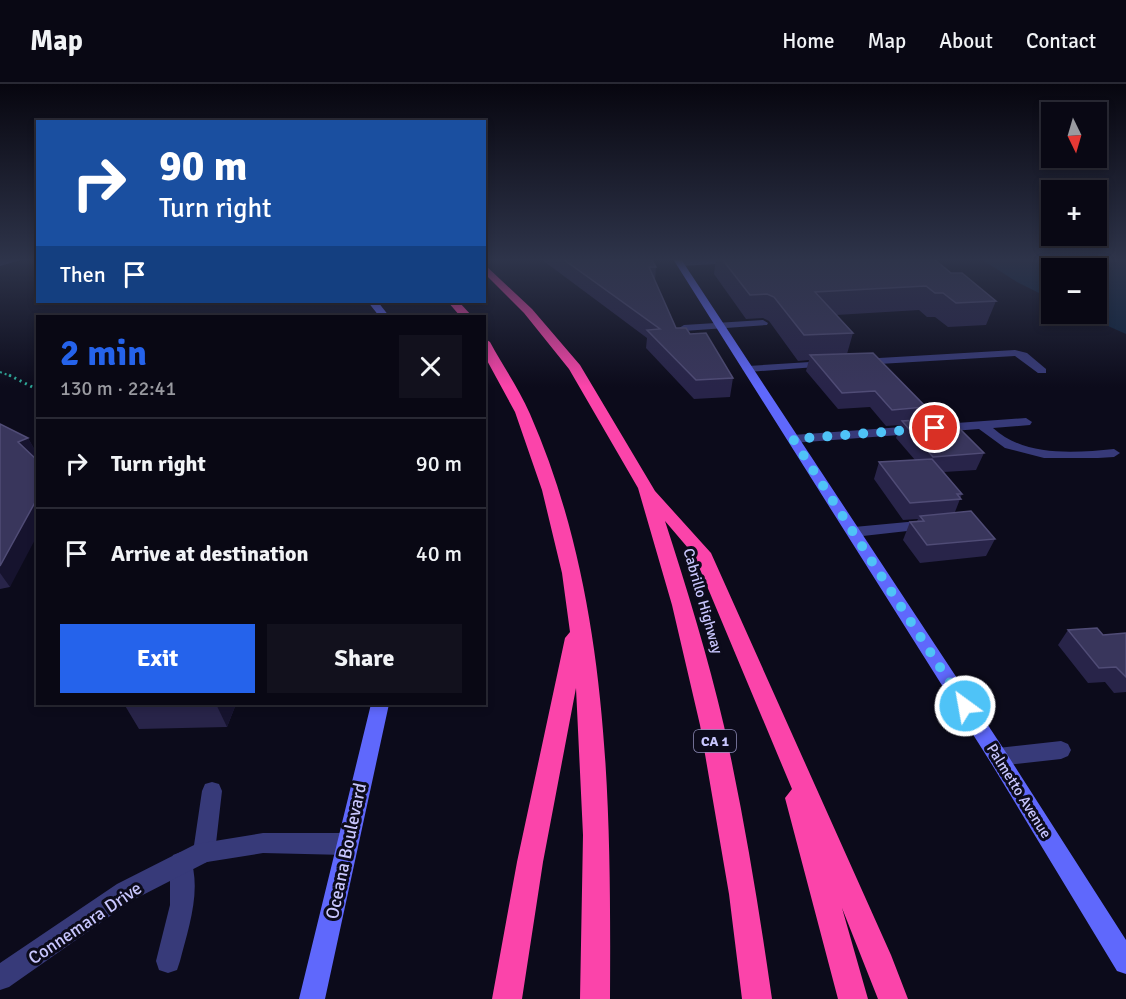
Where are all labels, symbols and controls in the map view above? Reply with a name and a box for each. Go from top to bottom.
text: Map [30,24,83,58]
text: Home [782,28,835,54]
text: Map [868,28,906,54]
text: About [939,28,993,54]
text: Contact [1026,28,1096,54]
north arrow [1041,102,1107,168]
map controls [1041,102,1107,324]
text: 90 m [159,141,248,192]
icon: right [60,144,138,222]
button: + [1041,180,1107,246]
text: Turn right [159,192,272,225]
icon: arrive [118,258,151,291]
button: − [1041,258,1107,324]
text: Then [60,261,106,288]
text: 2 min [60,331,147,376]
button: close [399,335,462,398]
text: 130 m · 22:41 [60,376,176,401]
pin [909,402,960,453]
icon: arrive [918,411,951,444]
icon: right [60,447,93,480]
text: Turn right [111,450,206,477]
text: 90 m [416,450,462,477]
icon: arrive [60,537,93,570]
text: Arrive at destination [111,540,308,567]
text: 40 m [416,540,462,567]
street label: Cabrillo Highway [679,546,727,656]
button: Exit [60,624,255,693]
button: Share [267,624,462,693]
position arrow [933,674,997,738]
road number: CA 1 [694,730,736,752]
street label: Palmetto Avenue [983,740,1055,842]
street label: Oceana Boulevard [321,781,371,921]
street label: Connemara Drive [24,877,146,969]

